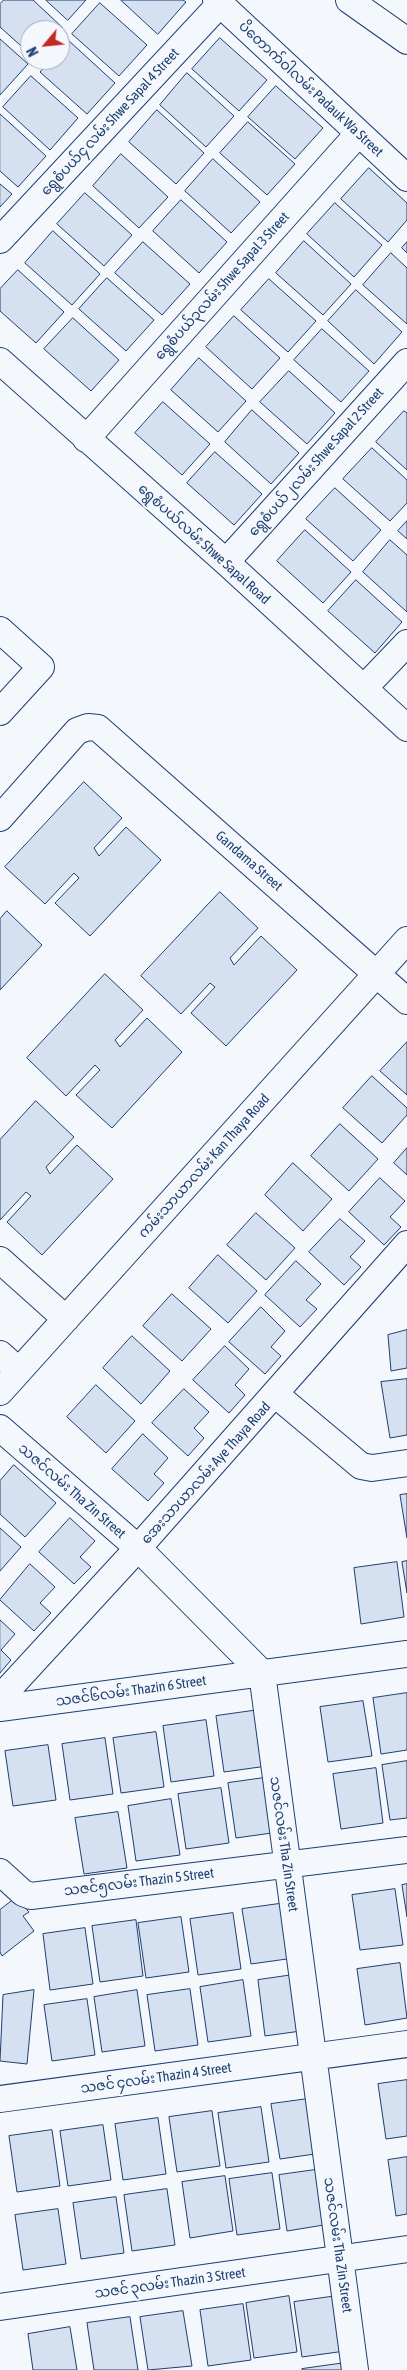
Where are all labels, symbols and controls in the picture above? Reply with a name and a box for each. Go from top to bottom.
street label: ပိတောက်ဝါလမ်း Padauk Wa Street [235,18,387,160]
north arrow [20,20,70,70]
text: N [24,44,42,59]
street label: ရွေစံပယ်၄ လမ်း Shwe Sapal 4 Street [37,45,183,199]
street label: ရွေစံပယ်၃လမ်း Shwe Sapal 3 Street [151,209,293,363]
street label: ရွေစံပယ်၂လမ်း Shwe Sapal 2 Street [245,384,387,540]
street label: ရွေစံပယ်လမ်း Shwe Sapal Road [134,480,274,608]
street label: Gandama Street [212,827,286,895]
street label: ကမ်းသာယာလမ်း Kan Thaya Road [135,1091,273,1241]
street label: အေးသာယာလမ်း Aye Thaya Road [138,1398,274,1548]
street label: သဇင်လမ်း Tha Zin Street [15,1440,129,1542]
street label: သဇင်၆လမ်း Thazin 6 Street [55,1672,207,1710]
street label: သဇင်လမ်း Tha Zin Street [266,1775,302,1913]
street label: သဇင်၅လမ်း Thazin 5 Street [63,1864,215,1900]
street label: သဇင် ၄လမ်း Thazin 4 Street [79,2059,233,2097]
street label: သဇင်လမ်း Tha Zin Street [320,2176,356,2314]
street label: သဇင် ၃လမ်း Thazin 3 Street [93,2264,247,2302]

